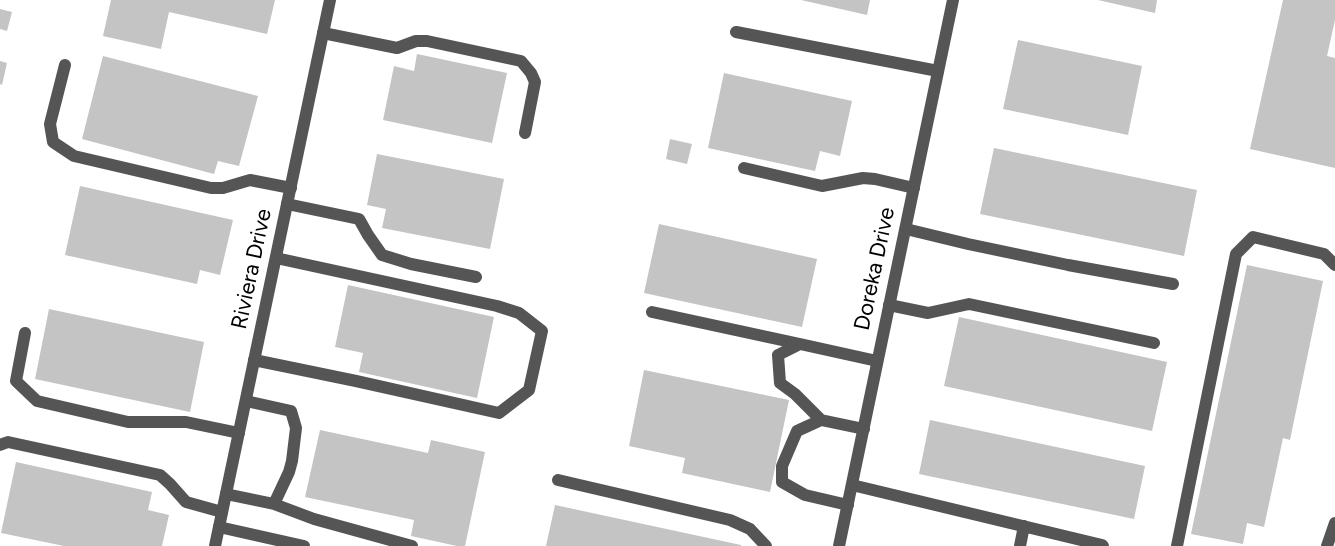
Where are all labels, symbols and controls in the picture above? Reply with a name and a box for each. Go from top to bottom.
street label: Doreka Drive [849,205,901,333]
street label: Riviera Drive [226,206,278,332]

